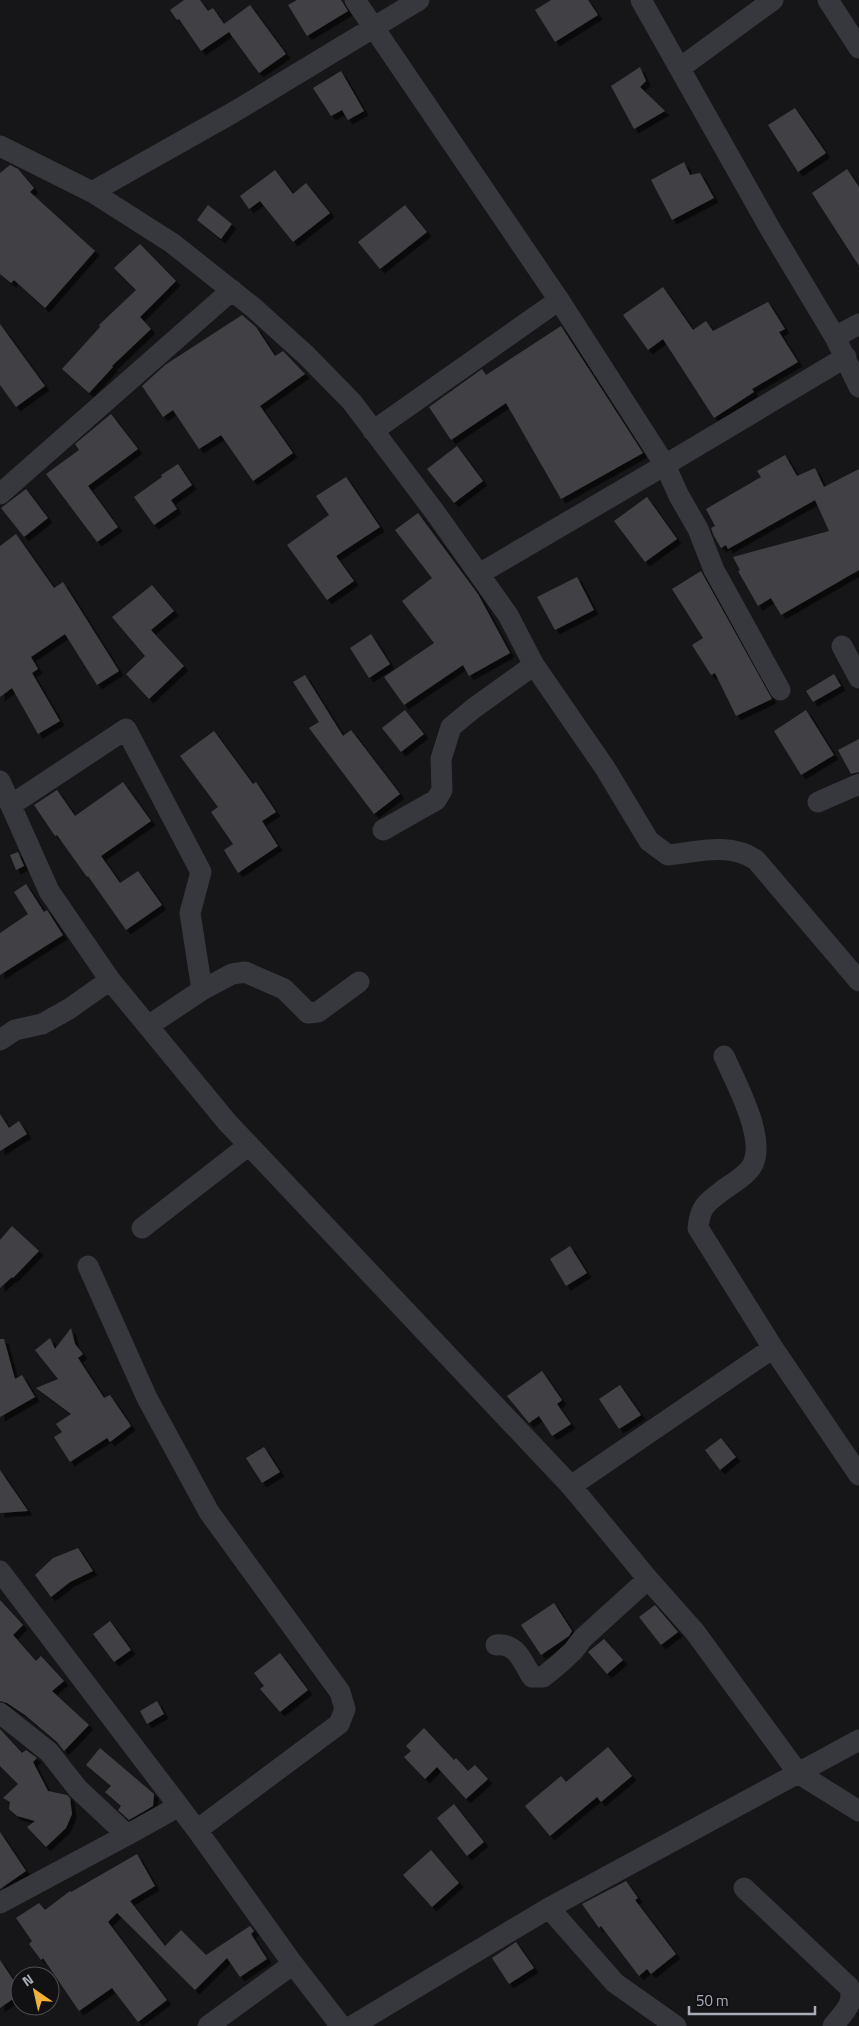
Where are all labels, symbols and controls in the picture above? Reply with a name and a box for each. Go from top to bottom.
north arrow [10,1966,60,2016]
text: N [18,1968,37,1991]
scale bar [689,1984,815,2016]
text: 50 m [696,1989,729,2012]

